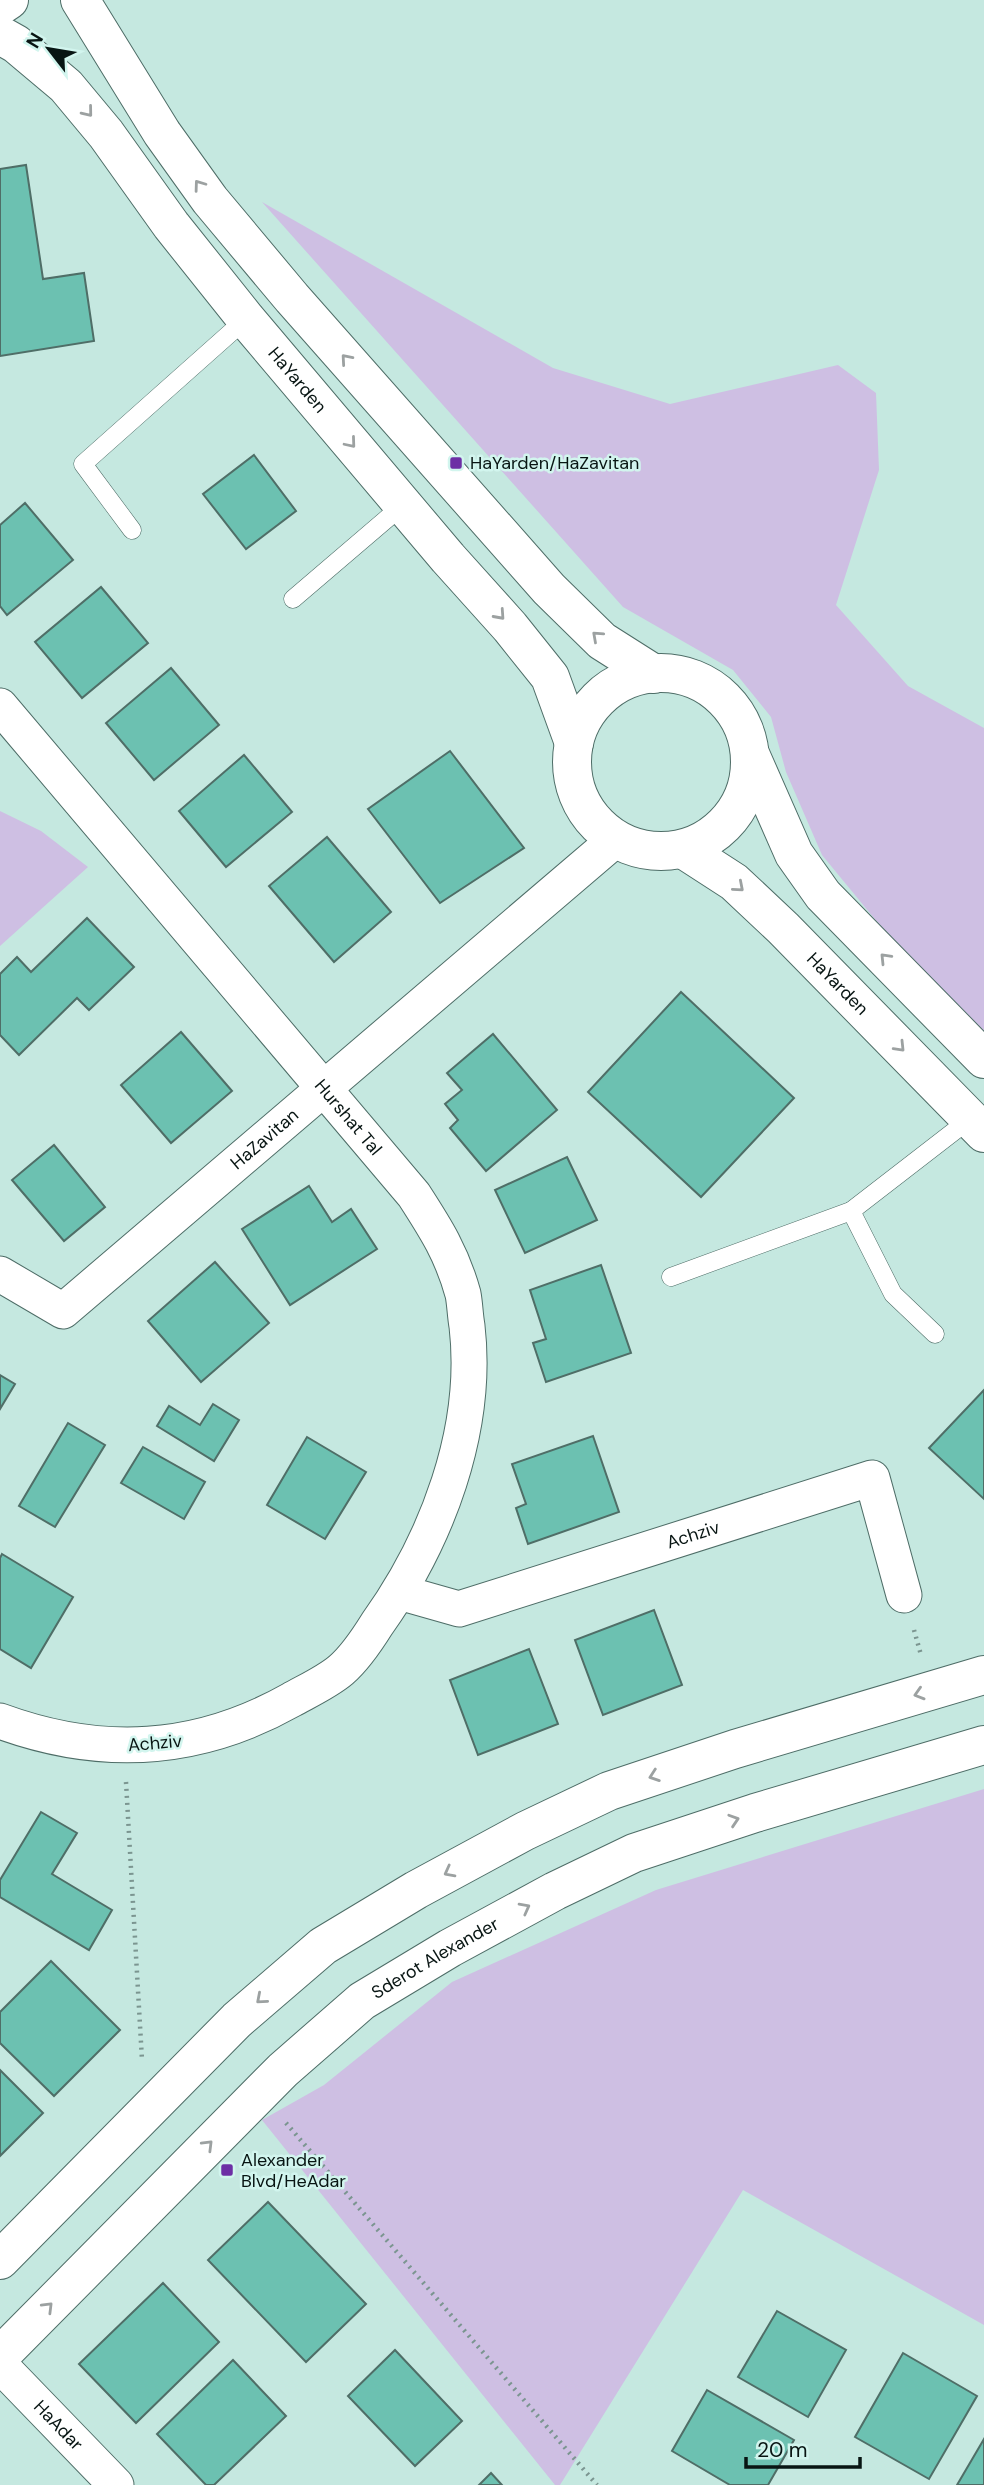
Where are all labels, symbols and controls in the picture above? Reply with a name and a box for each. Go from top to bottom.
north arrow [14,14,84,84]
text: N [21,28,49,53]
one-way arrow [79,105,92,117]
one-way arrow [195,180,207,193]
street label: HaYarden [263,342,332,418]
one-way arrow [341,354,354,367]
one-way arrow [343,435,355,448]
place label: HaYarden/HaZavitan [470,451,639,475]
marker: HaYarden/HaZavitan [448,455,464,471]
one-way arrow [492,607,504,620]
one-way arrow [592,632,605,644]
one-way arrow [731,879,744,891]
street label: HaYarden [801,947,874,1020]
one-way arrow [880,953,893,966]
one-way arrow [892,1039,905,1052]
street label: Hurshat Tal [309,1074,387,1160]
street label: HaZavitan [225,1103,304,1175]
street label: Achziv [664,1515,723,1554]
one-way arrow [913,1686,925,1701]
street label: Achziv [127,1729,184,1757]
one-way arrow [649,1767,661,1782]
one-way arrow [728,1814,740,1828]
one-way arrow [444,1864,456,1877]
one-way arrow [518,1902,530,1916]
street label: Sderot Alexander [367,1912,503,2005]
one-way arrow [257,1991,270,2003]
one-way arrow [200,2141,213,2154]
place label: Alexander Blvd/HeAdar [241,2148,346,2193]
marker: Alexander Blvd/HeAdar [219,2162,235,2178]
one-way arrow [40,2303,52,2315]
street label: HaAdar [28,2395,89,2456]
scale bar [746,2426,860,2470]
text: 20 m [757,2436,808,2464]

